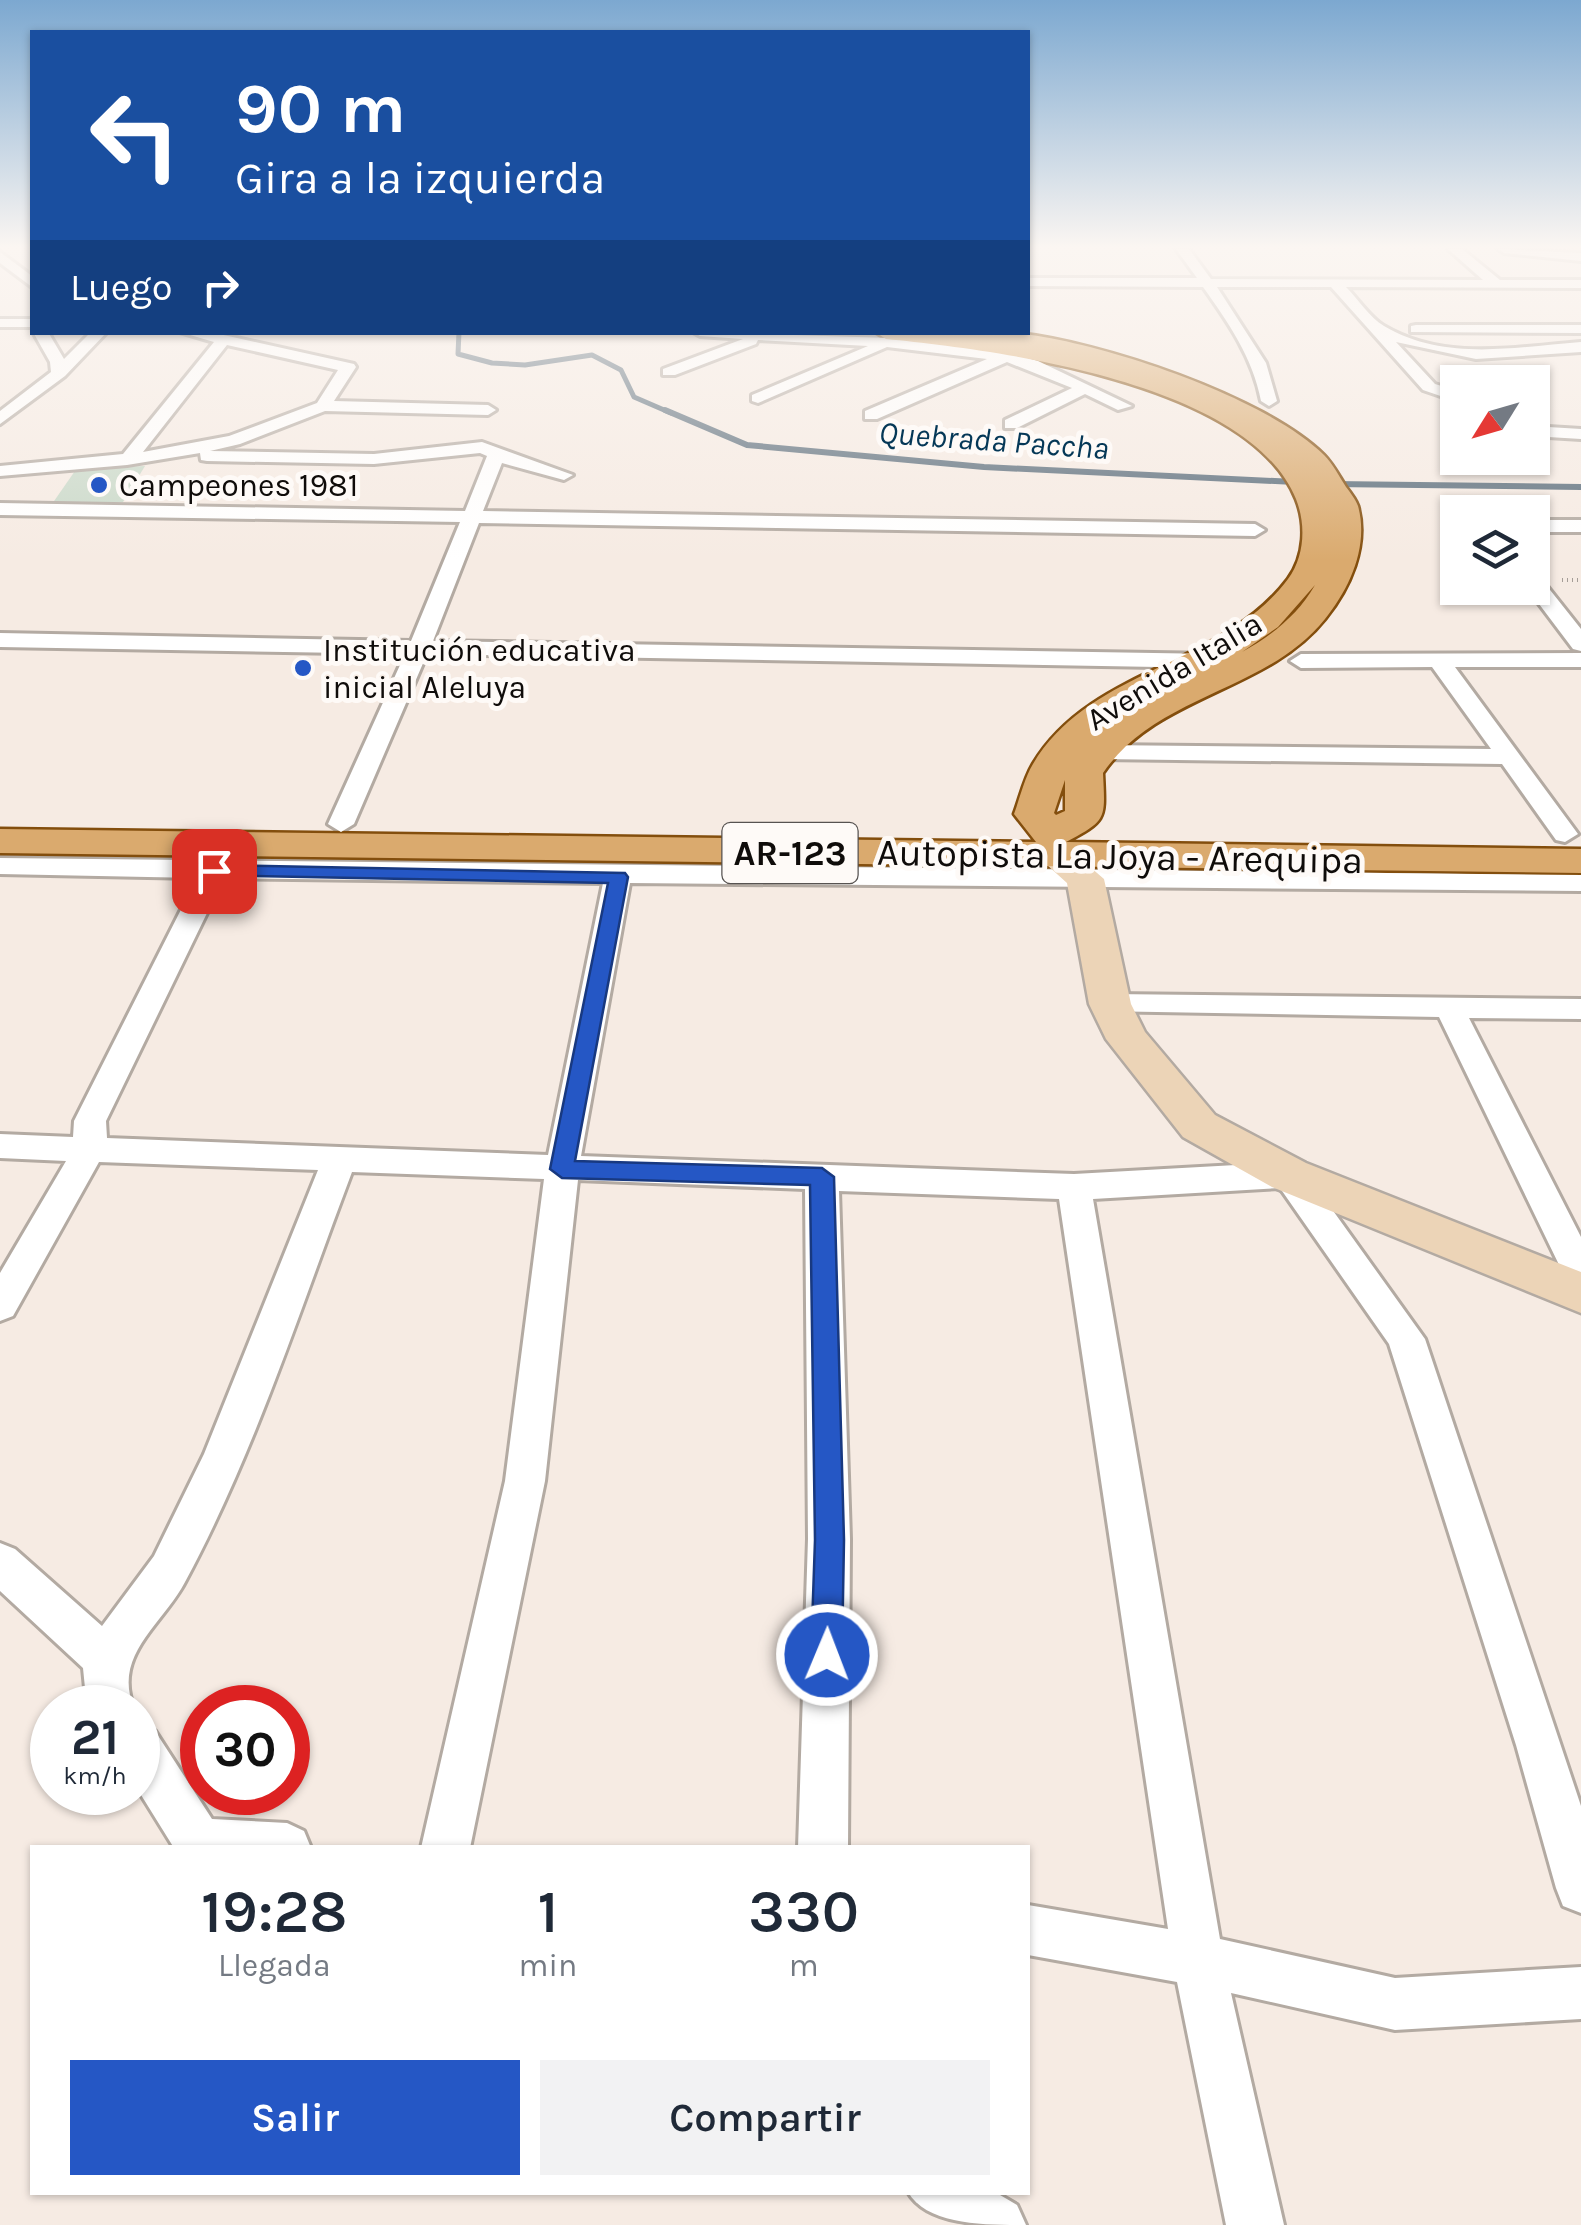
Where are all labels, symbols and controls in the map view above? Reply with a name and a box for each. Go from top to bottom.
text: 90 m [235,68,406,150]
icon: left [70,70,200,200]
text: Gira a la izquierda [235,152,605,204]
icon: right [193,260,248,315]
text: Luego [70,265,173,310]
north arrow [1440,365,1550,475]
map controls [1440,365,1550,605]
water label: Quebrada Paccha [878,414,1110,467]
place label: Campeones 1981 [119,467,358,504]
marker: Campeones 1981 [88,474,110,496]
button: layers [1440,495,1550,605]
street label: Avenida Italia [1080,605,1269,738]
place label: Institución educativa inicial Aleluya [323,632,636,706]
marker: Institución educativa inicial Aleluya [292,657,314,679]
road number: AR-123 [722,823,858,883]
pin [172,829,257,914]
street label: Autopista La Joya - Arequipa [877,830,1363,883]
icon: arrive [187,844,242,899]
position arrow [775,1603,879,1707]
speed limit sign: 30 [180,1685,310,1815]
text: 21 [71,1708,119,1767]
text: km/h [63,1761,127,1790]
text: 19:28 [201,1877,348,1947]
text: 1 [537,1877,558,1947]
text: 330 [748,1877,859,1947]
text: Llegada [218,1947,331,1984]
text: min [518,1947,577,1984]
text: m [789,1947,819,1984]
button: Salir [70,2060,520,2175]
button: Compartir [540,2060,990,2175]

